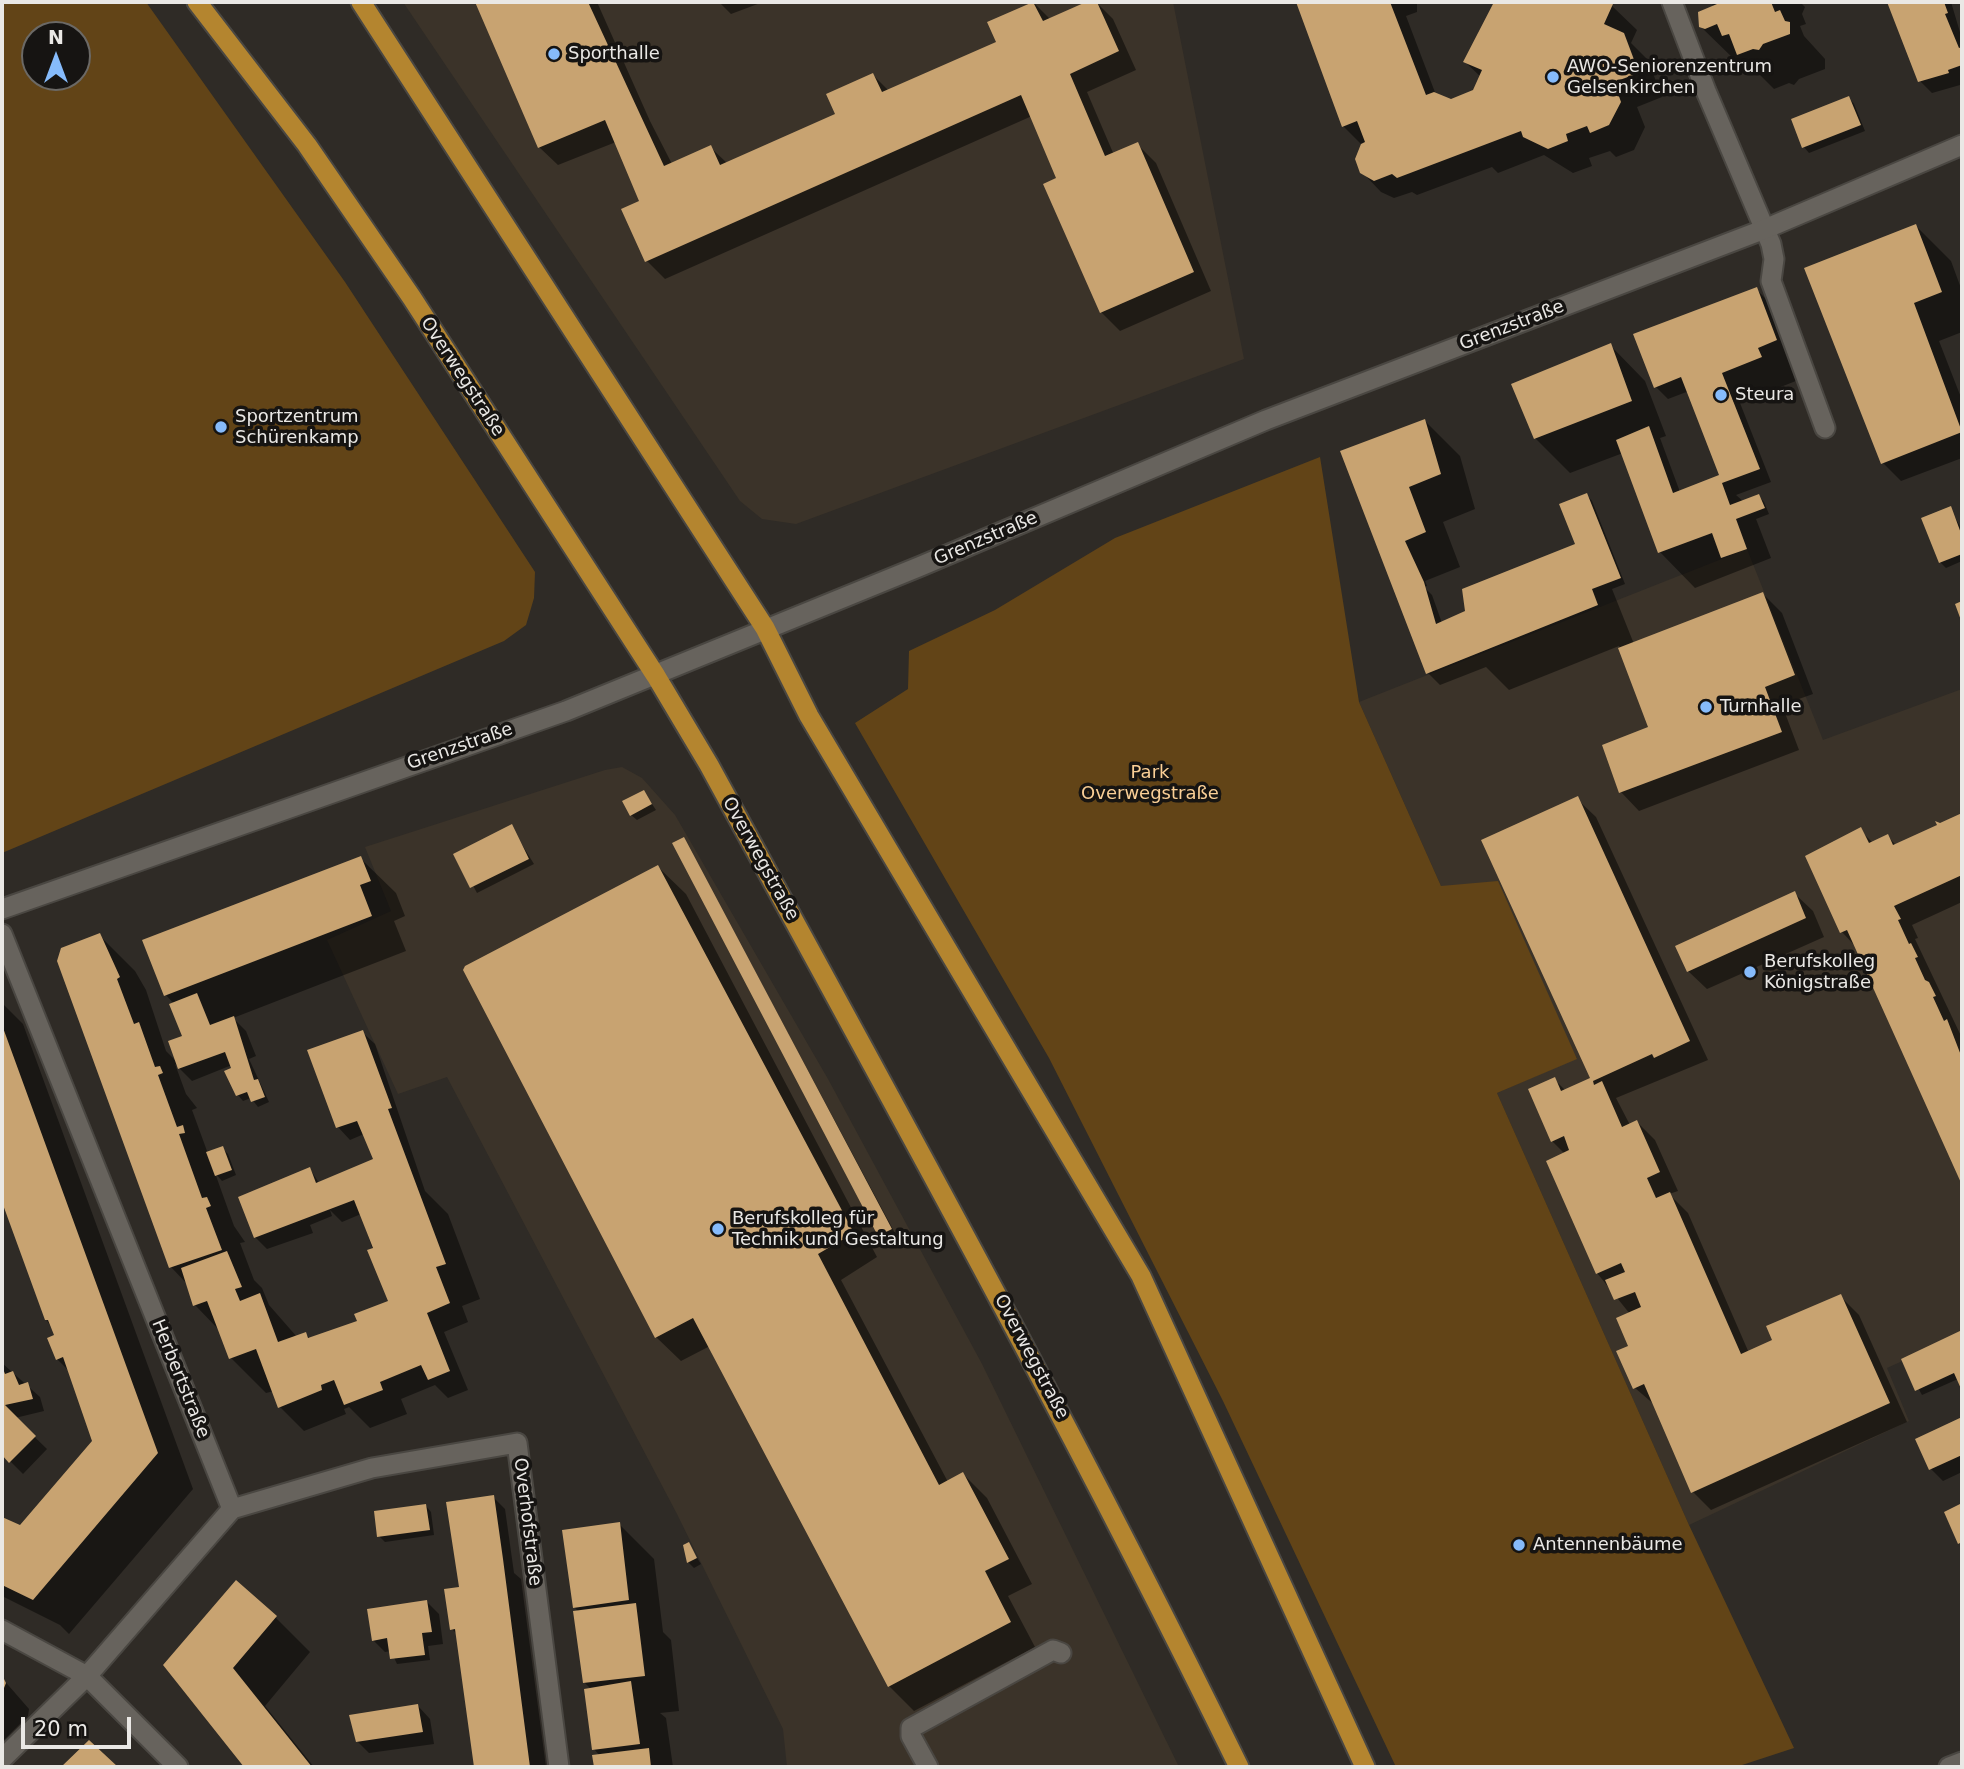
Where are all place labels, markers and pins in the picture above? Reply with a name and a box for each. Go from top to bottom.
place label: Sporthalle [568,43,660,65]
marker: Sporthalle [546,46,562,62]
place label: AWO-Seniorenzentrum Gelsenkirchen [1567,56,1772,98]
marker: AWO-Seniorenzentrum Gelsenkirchen [1545,69,1561,85]
place label: Steura [1735,384,1794,406]
marker: Steura [1713,387,1729,403]
place label: Sportzentrum Schürenkamp [235,406,359,448]
marker: Sportzentrum Schürenkamp [213,419,229,435]
place label: Turnhalle [1720,696,1802,718]
marker: Turnhalle [1698,699,1714,715]
place label: Berufskolleg Königstraße [1764,951,1875,993]
marker: Berufskolleg Königstraße [1742,964,1758,980]
place label: Berufskolleg für Technik und Gestaltung [732,1208,944,1250]
marker: Berufskolleg für Technik und Gestaltung [710,1221,726,1237]
place label: Antennenbäume [1533,1534,1683,1556]
marker: Antennenbäume [1511,1537,1527,1553]

